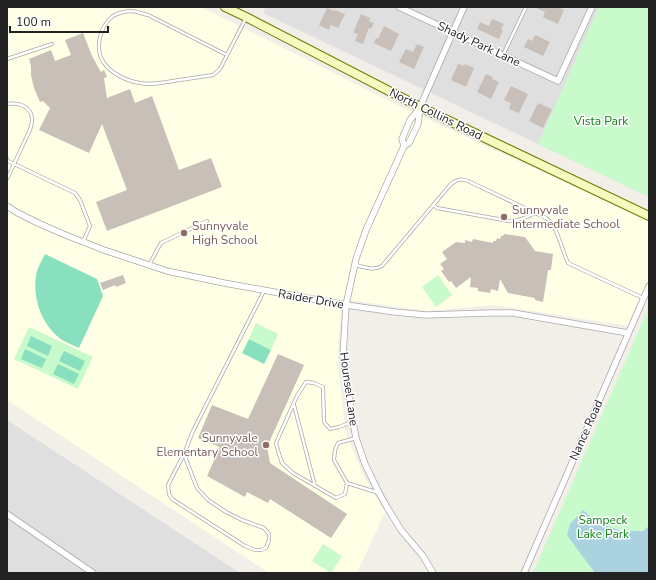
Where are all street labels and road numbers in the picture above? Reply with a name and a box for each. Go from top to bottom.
street label: Shady Park Lane [435,18,523,70]
street label: North Collins Road [387,84,485,144]
street label: Raider Drive [277,285,345,313]
street label: Hounsel Lane [336,351,362,427]
street label: Nance Road [565,397,607,463]

